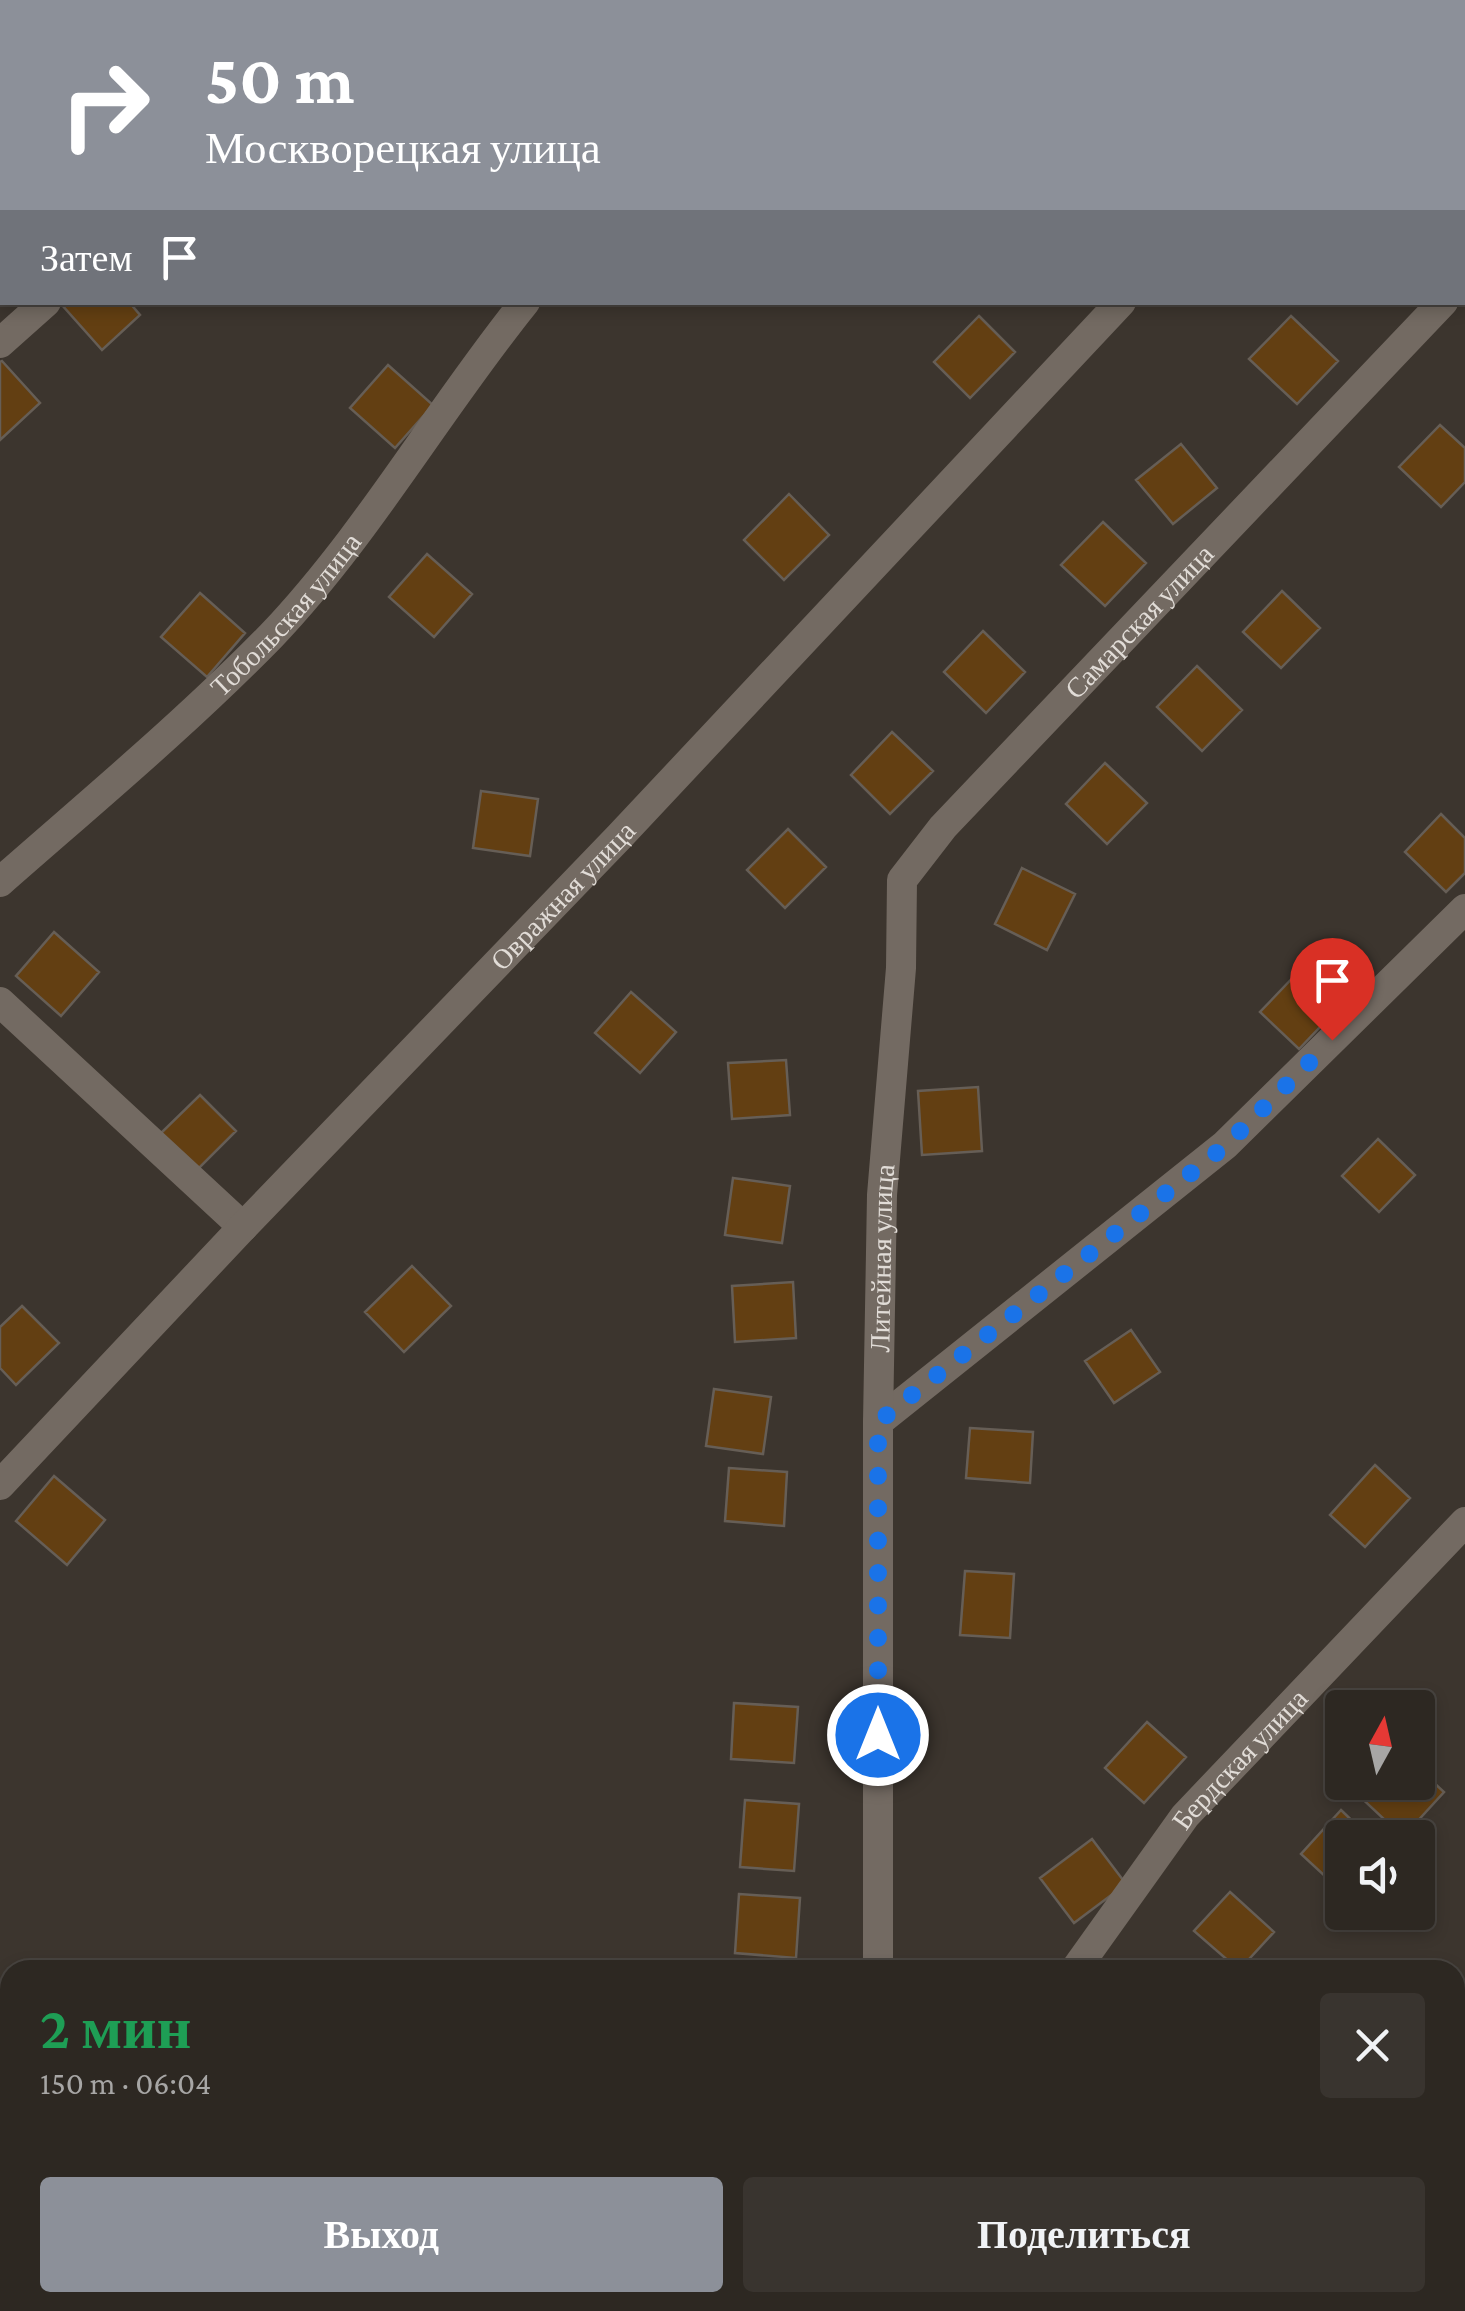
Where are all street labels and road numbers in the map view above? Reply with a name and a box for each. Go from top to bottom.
street label: Тобольская улица [205,526,368,703]
street label: Самарская улица [1059,538,1220,705]
street label: Овражная улица [485,815,642,976]
street label: Литейная улица [864,1162,901,1352]
street label: Бердская улица [1166,1682,1314,1835]

